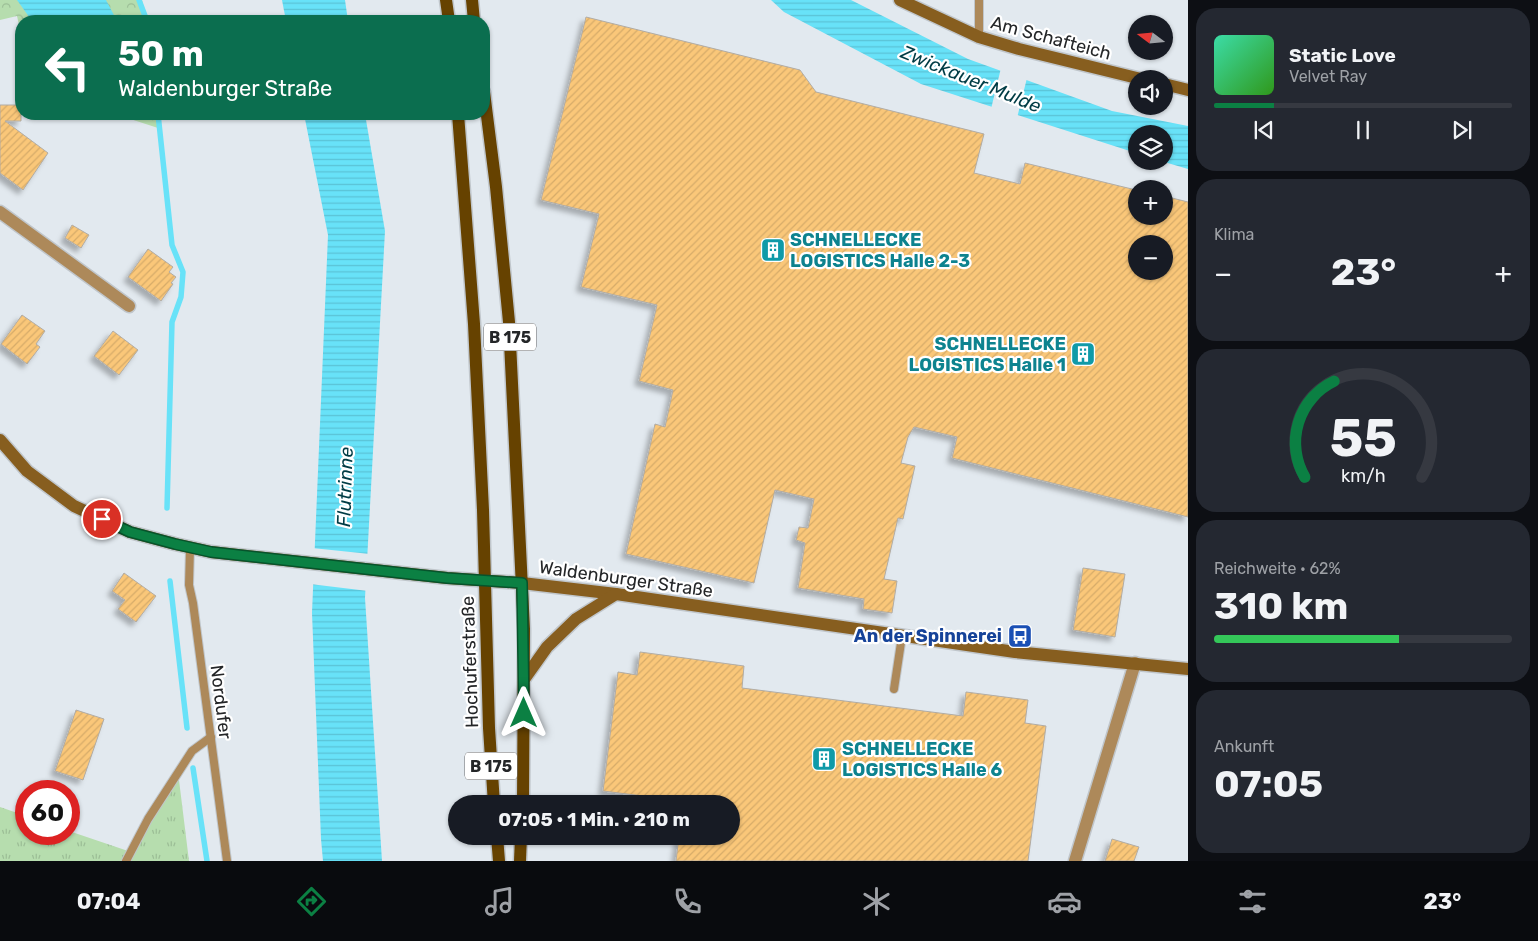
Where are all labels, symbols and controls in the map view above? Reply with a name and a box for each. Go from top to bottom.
street label: Am Schafteich [988,11,1114,65]
north arrow [1128,15,1172,60]
map controls [1128,15,1173,280]
text: 50 m [118,33,204,75]
icon: left [35,35,100,100]
water label: Zwickauer Mulde [897,40,1045,118]
text: Static Love [1289,44,1396,67]
text: Velvet Ray [1289,67,1367,86]
button: sound [1128,70,1173,115]
text: Waldenburger Straße [118,75,332,102]
icon: previous [1250,116,1278,144]
icon: pause [1349,116,1377,144]
icon: next [1448,116,1476,144]
button: layers [1128,125,1173,170]
button: + [1128,180,1173,225]
text: Klima [1214,225,1254,244]
place label: SCHNELLECKE LOGISTICS Halle 2-3 [790,229,970,272]
button: − [1128,235,1173,280]
building icon: SCHNELLECKE LOGISTICS Halle 2-3 [760,237,786,263]
text: 23° [1331,249,1396,295]
text: − [1214,257,1232,290]
text: + [1495,257,1512,290]
road number: B 175 [484,324,536,351]
place label: SCHNELLECKE LOGISTICS Halle 1 [909,333,1066,376]
building icon: SCHNELLECKE LOGISTICS Halle 1 [1070,341,1096,367]
text: 55 [1329,407,1397,469]
water label: Flutrinne [332,446,358,527]
text: km/h [1341,465,1385,486]
pin [81,498,123,540]
icon: arrive [88,505,116,533]
street label: Waldenburger Straße [538,556,714,602]
text: Reichweite · 62% [1214,559,1341,578]
text: 310 km [1214,583,1348,629]
street label: Hochuferstraße [457,596,483,728]
bus stop icon: An der Spinnerei [1007,623,1033,649]
place label: An der Spinnerei [854,625,1002,647]
street label: Nordufer [206,664,236,741]
position arrow [497,686,549,738]
text: Ankunft [1214,737,1274,756]
place label: SCHNELLECKE LOGISTICS Halle 6 [842,738,1002,781]
building icon: SCHNELLECKE LOGISTICS Halle 6 [811,746,837,772]
road number: B 175 [465,752,517,779]
text: 07:05 [1214,761,1323,807]
speed limit sign: 60 [15,780,80,845]
text: 07:05 · 1 Min. · 210 m [498,808,690,831]
icon: directions [294,884,329,919]
icon: music [482,884,517,919]
icon: phone [670,884,705,919]
icon: climate [859,884,894,919]
icon: car [1047,884,1082,919]
icon: filters [1235,884,1270,919]
text: 07:04 [77,888,141,915]
text: 23° [1423,888,1461,915]

